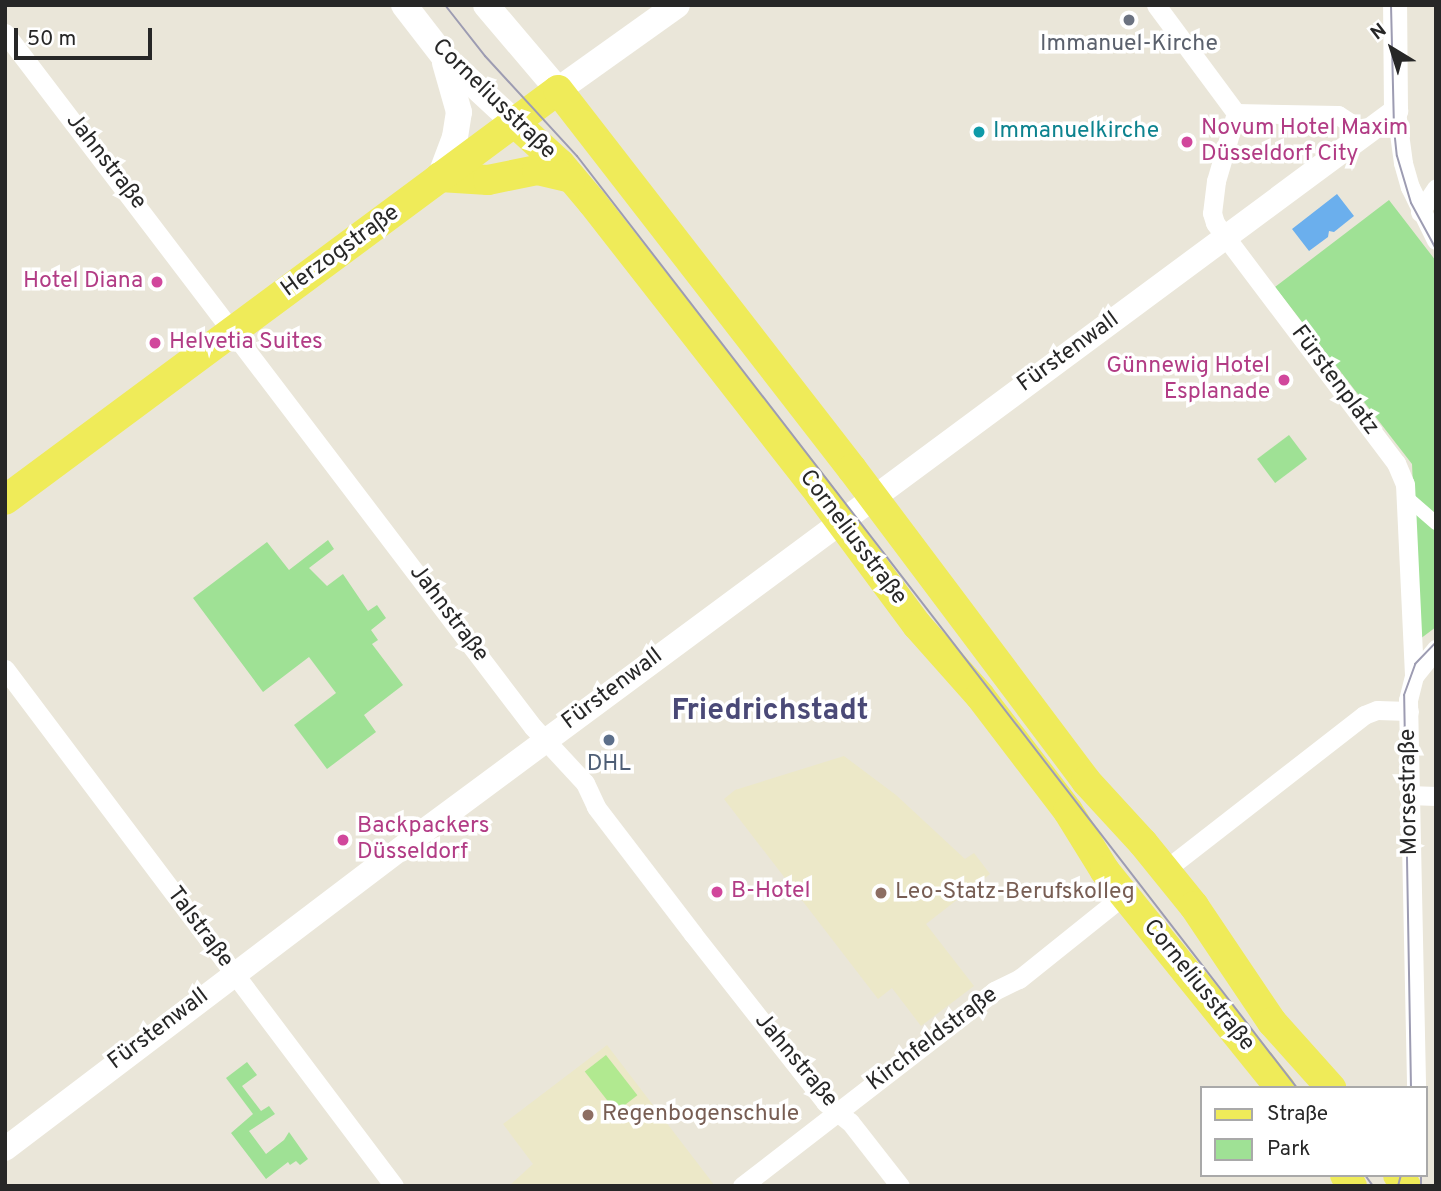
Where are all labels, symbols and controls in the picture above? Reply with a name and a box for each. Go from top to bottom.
marker: Immanuel-Kirche [1121,12,1137,28]
scale bar [18,14,156,58]
north arrow [1357,14,1427,84]
text: N [1366,19,1392,46]
text: 50 m [27,26,76,53]
place label: Immanuel-Kirche [1040,31,1218,59]
street label: Corneliusstraße [425,34,561,166]
street label: Jahnstraße [59,108,151,216]
place label: Novum Hotel Maxim Düsseldorf City [1201,115,1408,169]
place label: Immanuelkirche [993,118,1159,146]
marker: Immanuelkirche [971,124,987,140]
marker: Novum Hotel Maxim Düsseldorf City [1179,134,1195,150]
street label: Herzogstraße [277,200,405,304]
place label: Hotel Diana [23,268,143,296]
marker: Hotel Diana [149,274,165,290]
street label: Fürstenwall [1013,307,1125,399]
street label: Fürstenplatz [1284,321,1384,441]
place label: Helvetia Suites [169,329,323,357]
marker: Helvetia Suites [147,335,163,351]
place label: Günnewig Hotel Esplanade [1106,353,1270,407]
marker: Günnewig Hotel Esplanade [1276,372,1292,388]
street label: Corneliusstraße [792,465,912,611]
street label: Jahnstraße [402,560,494,668]
street label: Fürstenwall [557,643,669,737]
district label: Friedrichstadt [671,694,869,730]
street label: Morsestraße [1395,728,1425,856]
marker: DHL [601,732,617,748]
place label: DHL [587,751,631,779]
place label: Backpackers Düsseldorf [357,813,490,867]
marker: Backpackers Düsseldorf [335,832,351,848]
place label: B-Hotel [731,878,811,906]
place label: Leo-Statz-Berufskolleg [895,879,1135,907]
street label: Talstraße [160,882,238,974]
marker: B-Hotel [709,884,725,900]
marker: Leo-Statz-Berufskolleg [873,885,889,901]
street label: Corneliusstraße [1136,914,1260,1058]
street label: Kirchfeldstraße [862,982,1004,1098]
street label: Fürstenwall [103,983,215,1077]
street label: Jahnstraße [748,1008,842,1114]
legend [1200,1086,1427,1177]
place label: Regenbogenschule [602,1101,799,1129]
text: Straße [1267,1101,1328,1128]
marker: Regenbogenschule [580,1107,596,1123]
text: Park [1267,1136,1310,1163]

